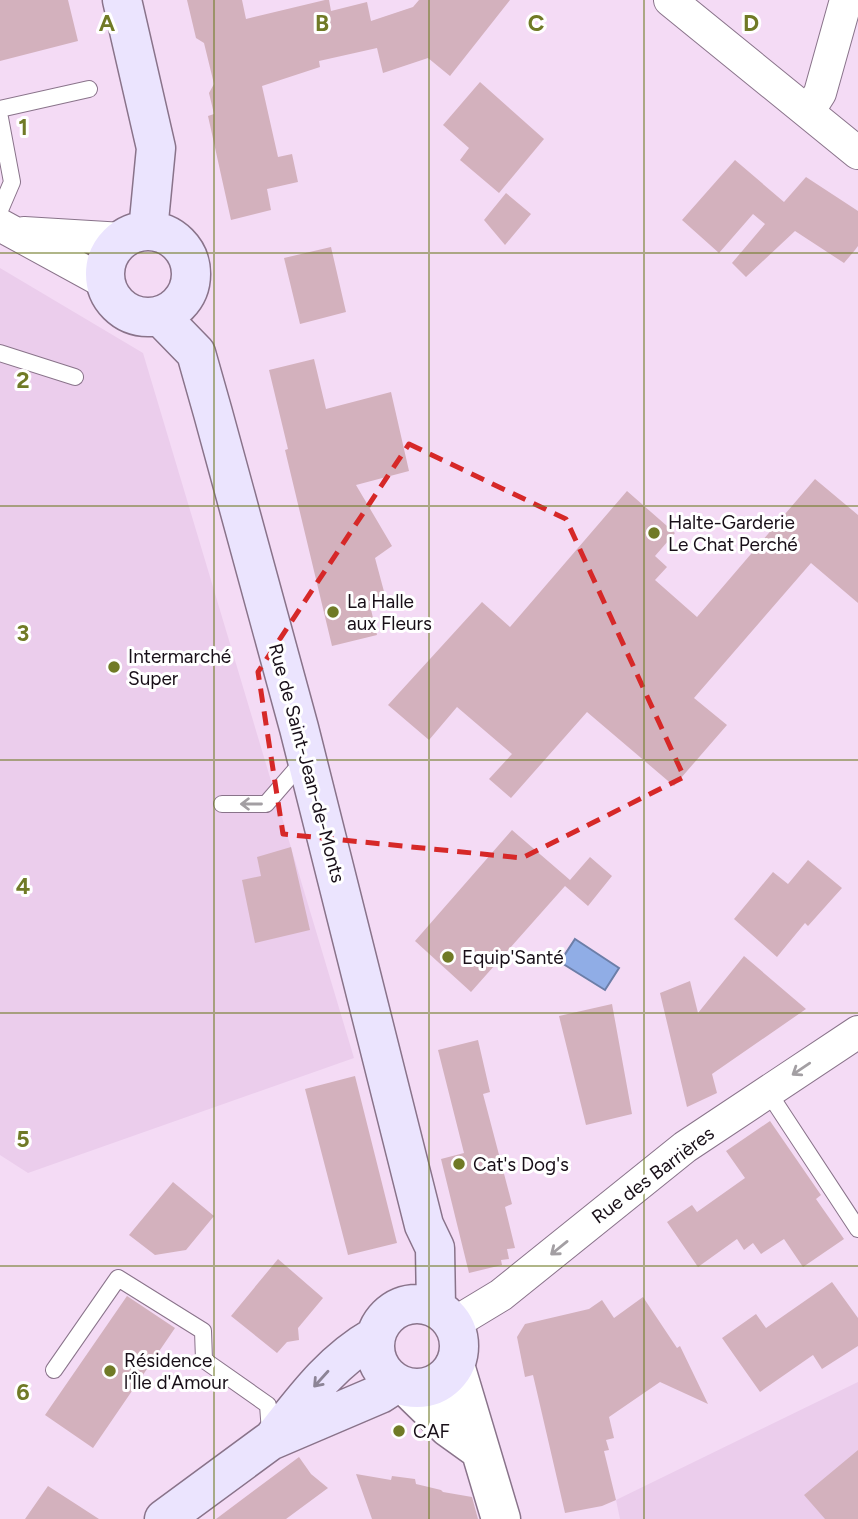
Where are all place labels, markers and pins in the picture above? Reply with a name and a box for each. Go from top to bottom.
place label: Halte-Garderie Le Chat Perché [668,511,798,556]
marker: Halte-Garderie Le Chat Perché [646,525,662,541]
place label: La Halle aux Fleurs [347,590,432,635]
marker: La Halle aux Fleurs [325,604,341,620]
place label: Intermarché Super [128,645,231,690]
marker: Intermarché Super [106,659,122,675]
place label: Equip'Santé [462,946,564,969]
marker: Equip'Santé [440,949,456,965]
place label: Cat's Dog's [473,1153,569,1176]
marker: Cat's Dog's [451,1156,467,1172]
place label: Résidence l'Île d'Amour [124,1349,229,1394]
marker: Résidence l'Île d'Amour [102,1363,118,1379]
place label: CAF [413,1420,450,1443]
marker: CAF [391,1423,407,1439]

